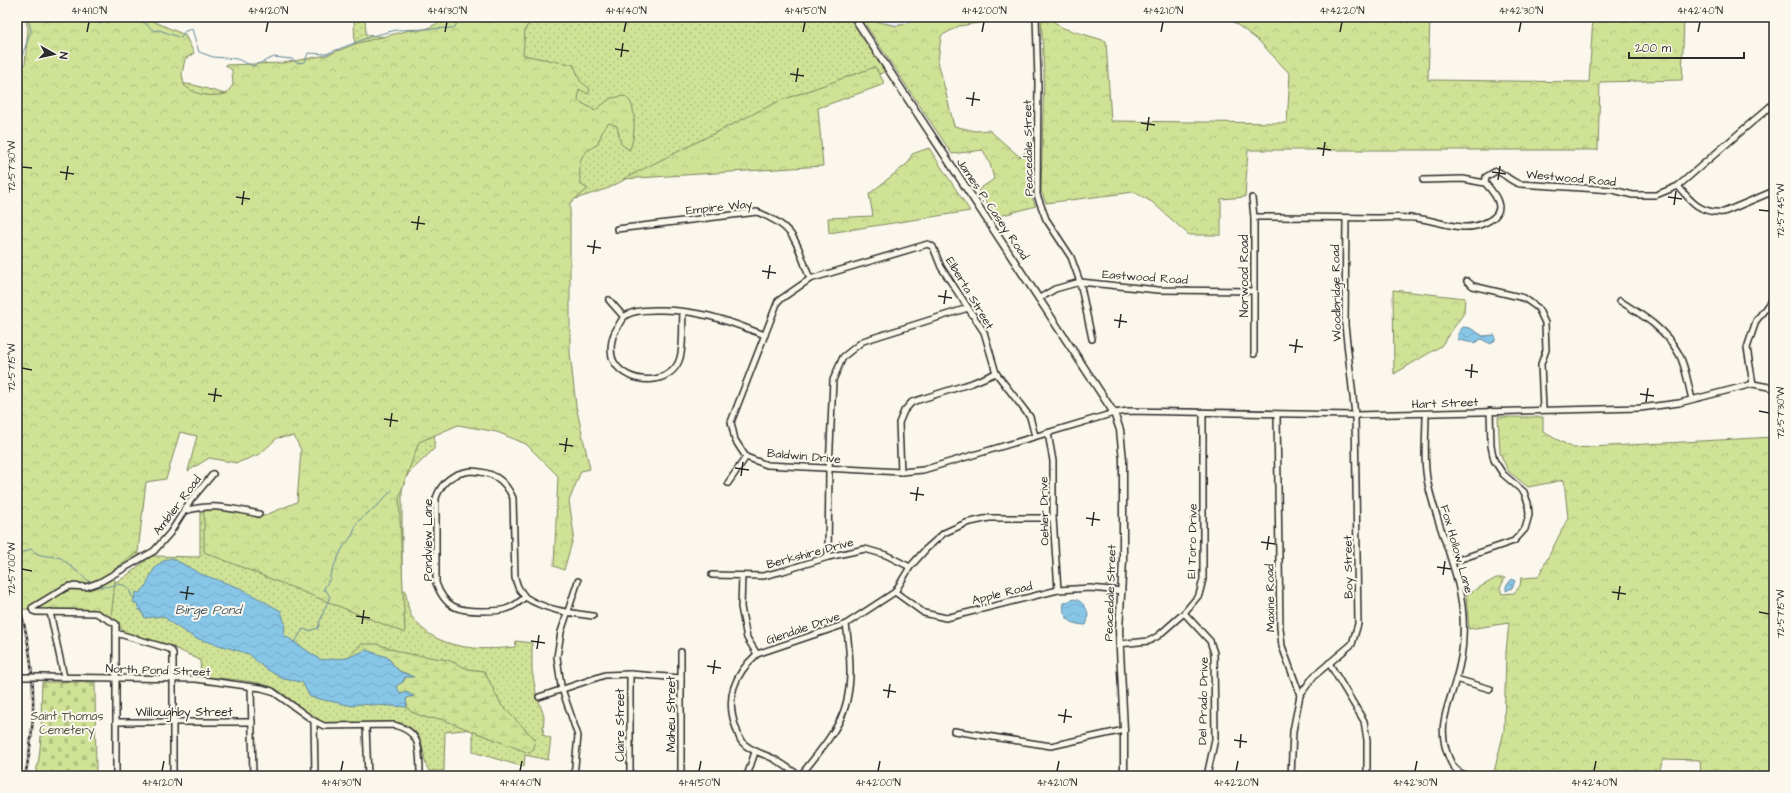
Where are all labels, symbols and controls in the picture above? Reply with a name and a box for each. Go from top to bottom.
text: 41°41'10"N [71,4,107,18]
text: 41°41'20"N [248,4,288,18]
text: 41°41'30"N [427,4,467,18]
text: 41°41'40"N [605,4,647,18]
text: 41°41'50"N [784,4,826,18]
text: 41°42'00"N [961,4,1007,18]
text: 41°42'10"N [1143,4,1183,18]
text: 41°42'20"N [1319,4,1365,18]
text: 41°42'30"N [1499,4,1543,18]
text: 41°42'40"N [1677,4,1723,18]
north arrow [34,34,74,74]
scale bar [1629,34,1744,60]
text: 200 m [1635,40,1672,57]
text: N [55,51,71,60]
street label: Peacedale Street [1019,99,1038,197]
text: 72°57'30"W [5,140,19,193]
street label: James P. Casey Road [951,155,1033,264]
street label: Westwood Road [1525,166,1617,191]
text: 72°57'45"W [1774,183,1788,238]
street label: Empire Way [685,196,754,220]
street label: Norwood Road [1236,235,1253,317]
street label: Woodbridge Road [1327,244,1347,342]
street label: Elberta Street [941,254,998,333]
street label: Eastwood Road [1102,266,1188,289]
text: 72°57'15"W [5,343,19,393]
text: 72°57'30"W [1774,386,1788,439]
street label: Hart Street [1411,394,1479,413]
street label: Baldwin Drive [766,445,842,468]
street label: Ambler Road [149,472,206,539]
street label: Oehler Drive [1035,476,1054,546]
street label: Pondview Lane [420,498,437,581]
street label: El Toro Drive [1183,503,1202,579]
street label: Fox Hollow Lane [1436,503,1477,596]
street label: Berkshire Drive [765,534,856,573]
street label: Boy Street [1339,535,1359,599]
text: 72°57'00"W [5,542,19,596]
street label: Peacedale Street [1100,544,1121,642]
street label: Maxine Road [1261,564,1280,632]
street label: Apple Road [970,578,1034,609]
text: 72°57'15"W [1774,589,1788,639]
water label: Birge Pond [175,601,243,620]
street label: Glendale Drive [764,608,843,649]
street label: Del Prado Drive [1194,656,1213,745]
street label: North Pond Street [105,660,211,681]
street label: Maheu Street [663,676,680,752]
street label: Claire Street [612,688,629,762]
street label: Willoughby Street [136,704,233,722]
park label: Saint Thomas Cemetery [31,708,103,740]
text: 41°41'20"N [142,776,182,790]
text: 41°41'30"N [321,776,361,790]
text: 41°41'40"N [499,776,541,790]
text: 41°41'50"N [678,776,720,790]
text: 41°42'00"N [855,776,901,790]
text: 41°42'10"N [1037,776,1077,790]
text: 41°42'20"N [1213,776,1259,790]
text: 41°42'30"N [1393,776,1437,790]
text: 41°42'40"N [1571,776,1617,790]

